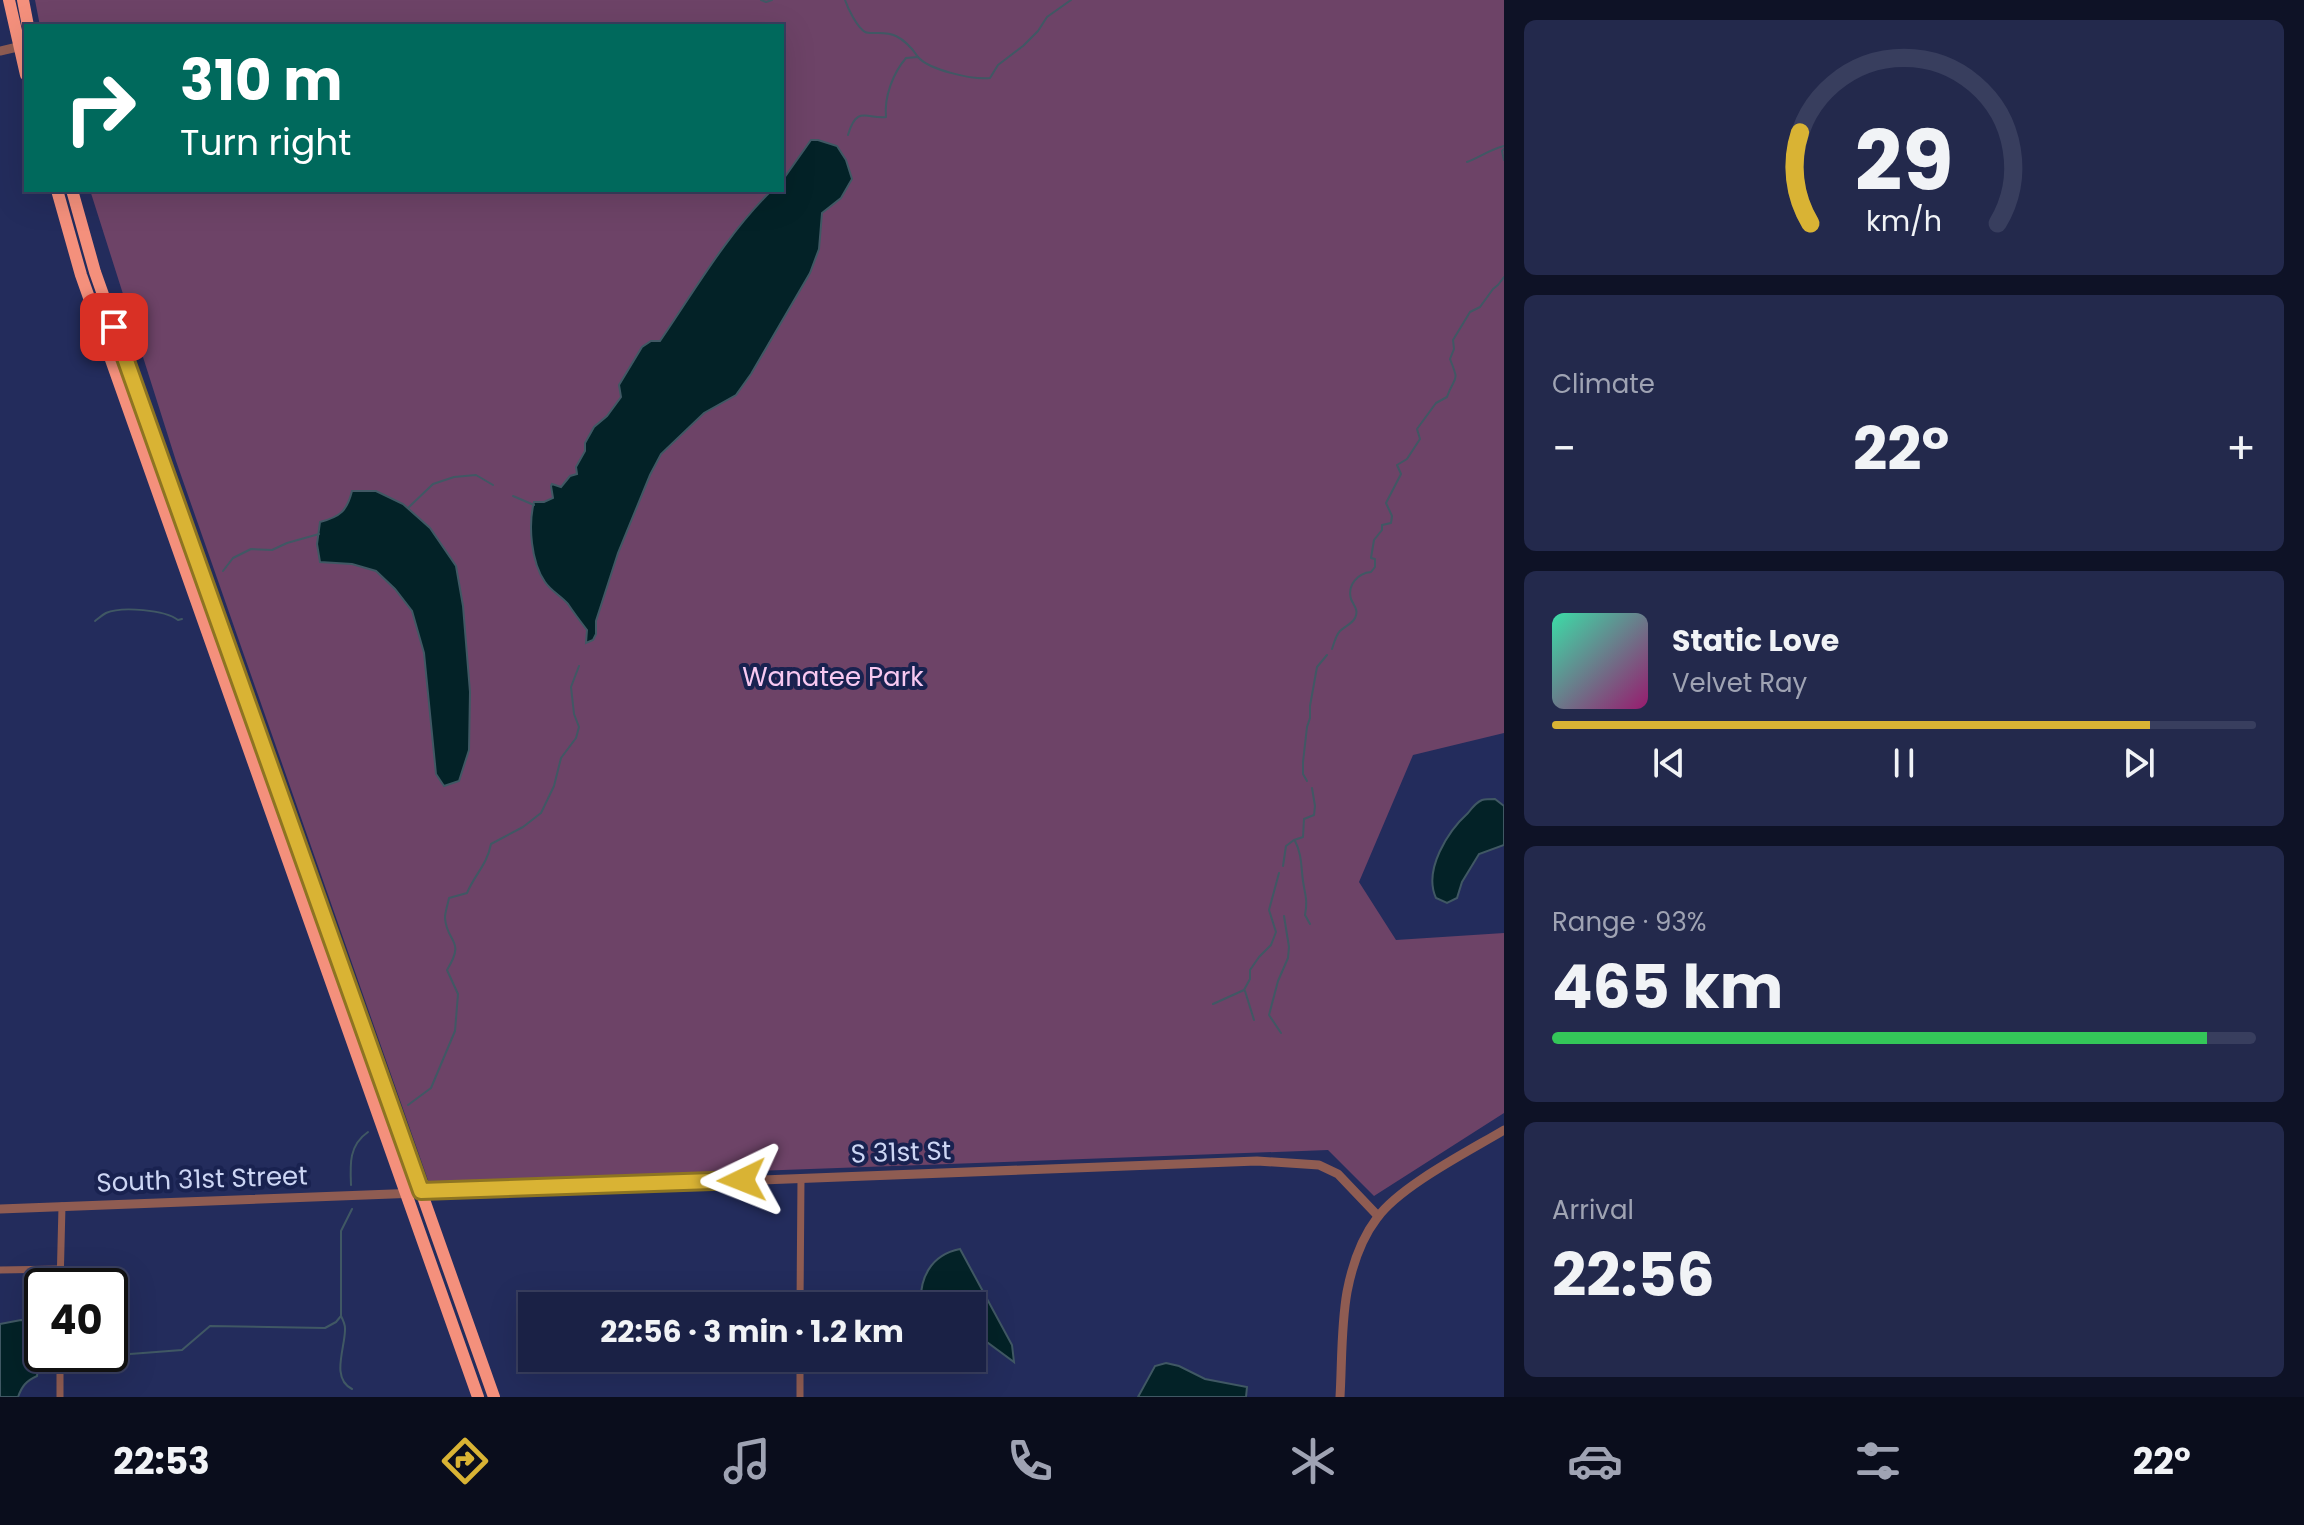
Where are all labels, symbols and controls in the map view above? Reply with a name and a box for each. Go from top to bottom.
text: 310 m [180,41,343,120]
icon: right [48,56,152,160]
text: 29 [1855,102,1953,218]
text: Turn right [180,117,351,168]
text: km/h [1866,201,1942,241]
pin [80,293,148,361]
icon: arrive [92,305,136,349]
text: Climate [1552,366,1655,402]
text: 22° [1853,407,1949,491]
text: − [1552,418,1576,479]
text: + [2226,418,2256,479]
text: Static Love [1672,619,1839,662]
park label: Wanatee Park [742,659,924,695]
text: Velvet Ray [1672,665,1807,701]
icon: previous [1647,741,1691,785]
icon: pause [1882,741,1926,785]
icon: next [2117,741,2161,785]
text: Range · 93% [1552,904,1707,940]
text: 465 km [1552,945,1783,1029]
street label: S 31st St [850,1132,952,1172]
position arrow [700,1138,784,1222]
street label: South 31st Street [96,1157,308,1201]
text: Arrival [1552,1192,1634,1228]
text: 22:56 [1552,1233,1715,1317]
speed limit sign: 40 [24,1268,128,1372]
text: 22:56 · 3 min · 1.2 km [600,1310,904,1353]
icon: directions [437,1433,493,1489]
icon: music [719,1433,775,1489]
icon: phone [1002,1433,1058,1489]
icon: climate [1285,1433,1341,1489]
icon: car [1567,1433,1623,1489]
icon: filters [1850,1433,1906,1489]
text: 22:53 [113,1436,210,1487]
text: 22° [2133,1436,2191,1487]

